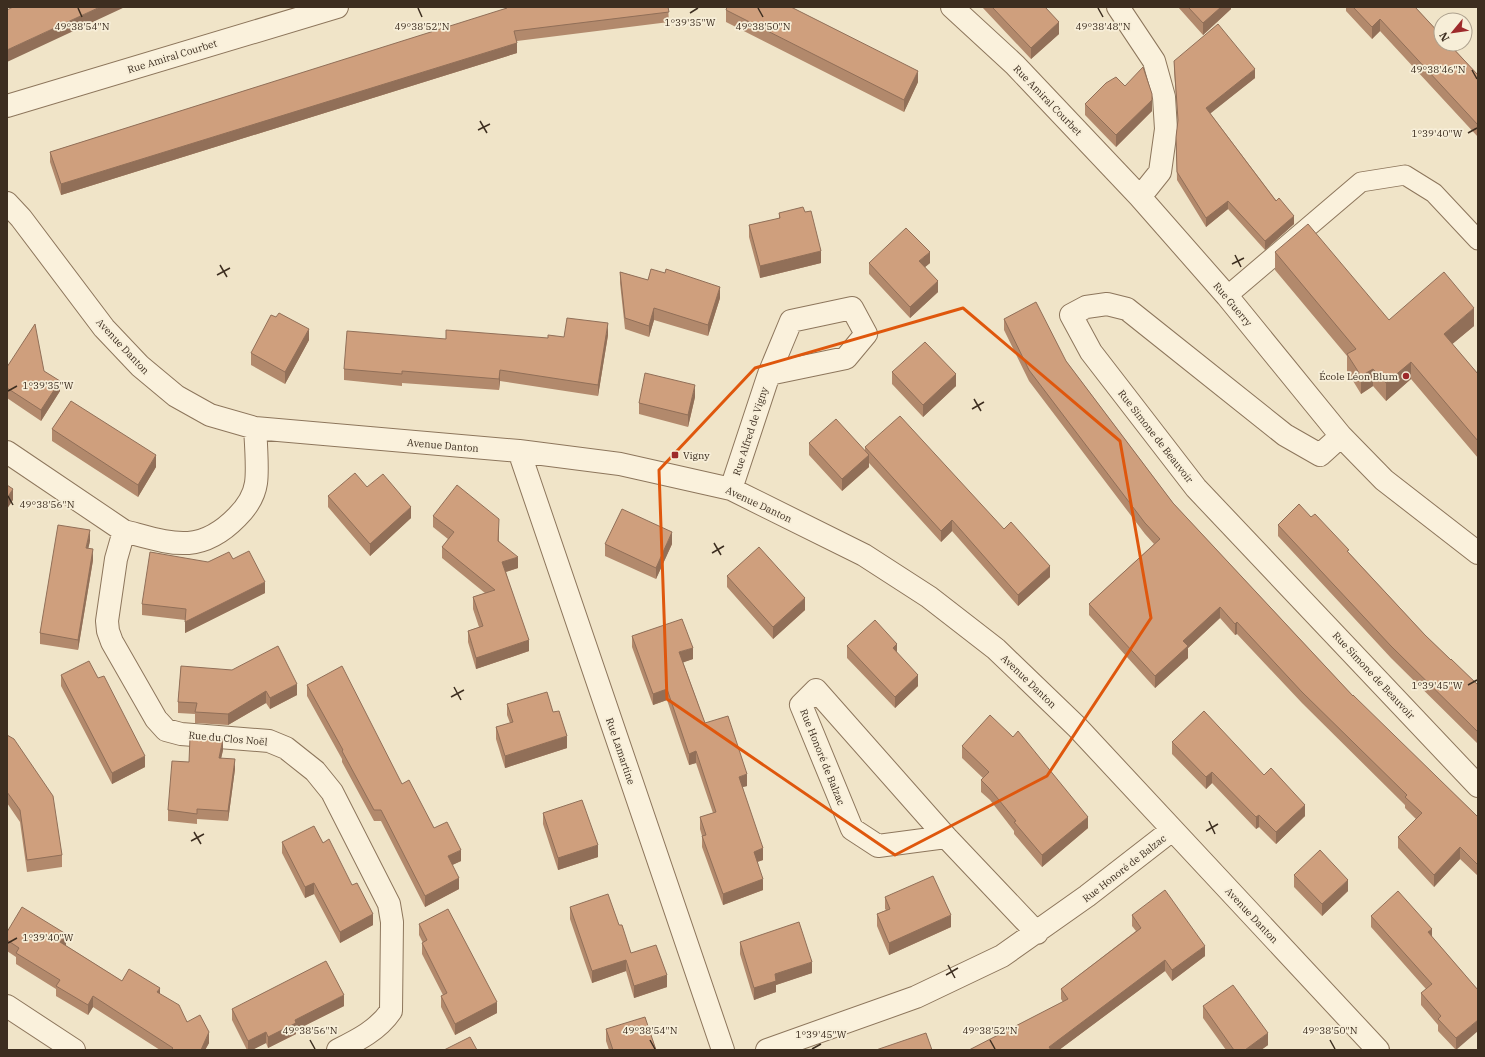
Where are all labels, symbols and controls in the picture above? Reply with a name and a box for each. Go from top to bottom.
north arrow [1433,12,1473,52]
text: 1°39'35"W [664,16,716,29]
text: 49°38'54"N [55,20,110,33]
text: 49°38'52"N [395,20,450,33]
text: 49°38'50"N [736,20,791,33]
text: 49°38'48"N [1076,20,1131,33]
text: N [1436,29,1452,44]
street label: Rue Amiral Courbet [126,37,219,76]
street label: Rue Amiral Courbet [1011,62,1085,139]
text: 49°38'46"N [1411,63,1466,76]
text: 1°39'40"W [1411,127,1463,140]
street label: Rue Guerry [1210,280,1255,330]
street label: Avenue Danton [93,316,152,378]
place label: École Léon Blum [1319,370,1398,383]
marker: École Léon Blum [1401,371,1411,381]
text: 1°39'35"W [22,379,74,392]
street label: Rue Alfred de Vigny [730,385,771,477]
street label: Rue Simone de Beauvoir [1115,387,1196,486]
street label: Avenue Danton [407,436,480,455]
place label: Vigny [683,449,710,462]
marker: Vigny [670,450,680,460]
street label: Avenue Danton [723,483,795,526]
text: 49°38'56"N [20,498,75,511]
street label: Rue Simone de Beauvoir [1330,629,1418,722]
street label: Avenue Danton [998,652,1059,711]
text: 1°39'45"W [1411,679,1463,692]
street label: Rue Honoré de Balzac [797,707,848,807]
street label: Rue Lamartine [603,716,638,786]
street label: Rue du Clos Noël [188,729,268,748]
street label: Rue Honoré de Balzac [1080,832,1169,905]
street label: Avenue Danton [1222,885,1281,947]
text: 1°39'40"W [22,931,74,944]
text: 49°38'56"N [283,1024,338,1037]
text: 49°38'54"N [623,1024,678,1037]
text: 49°38'52"N [963,1024,1018,1037]
text: 49°38'50"N [1303,1024,1358,1037]
text: 1°39'45"W [795,1028,847,1041]

